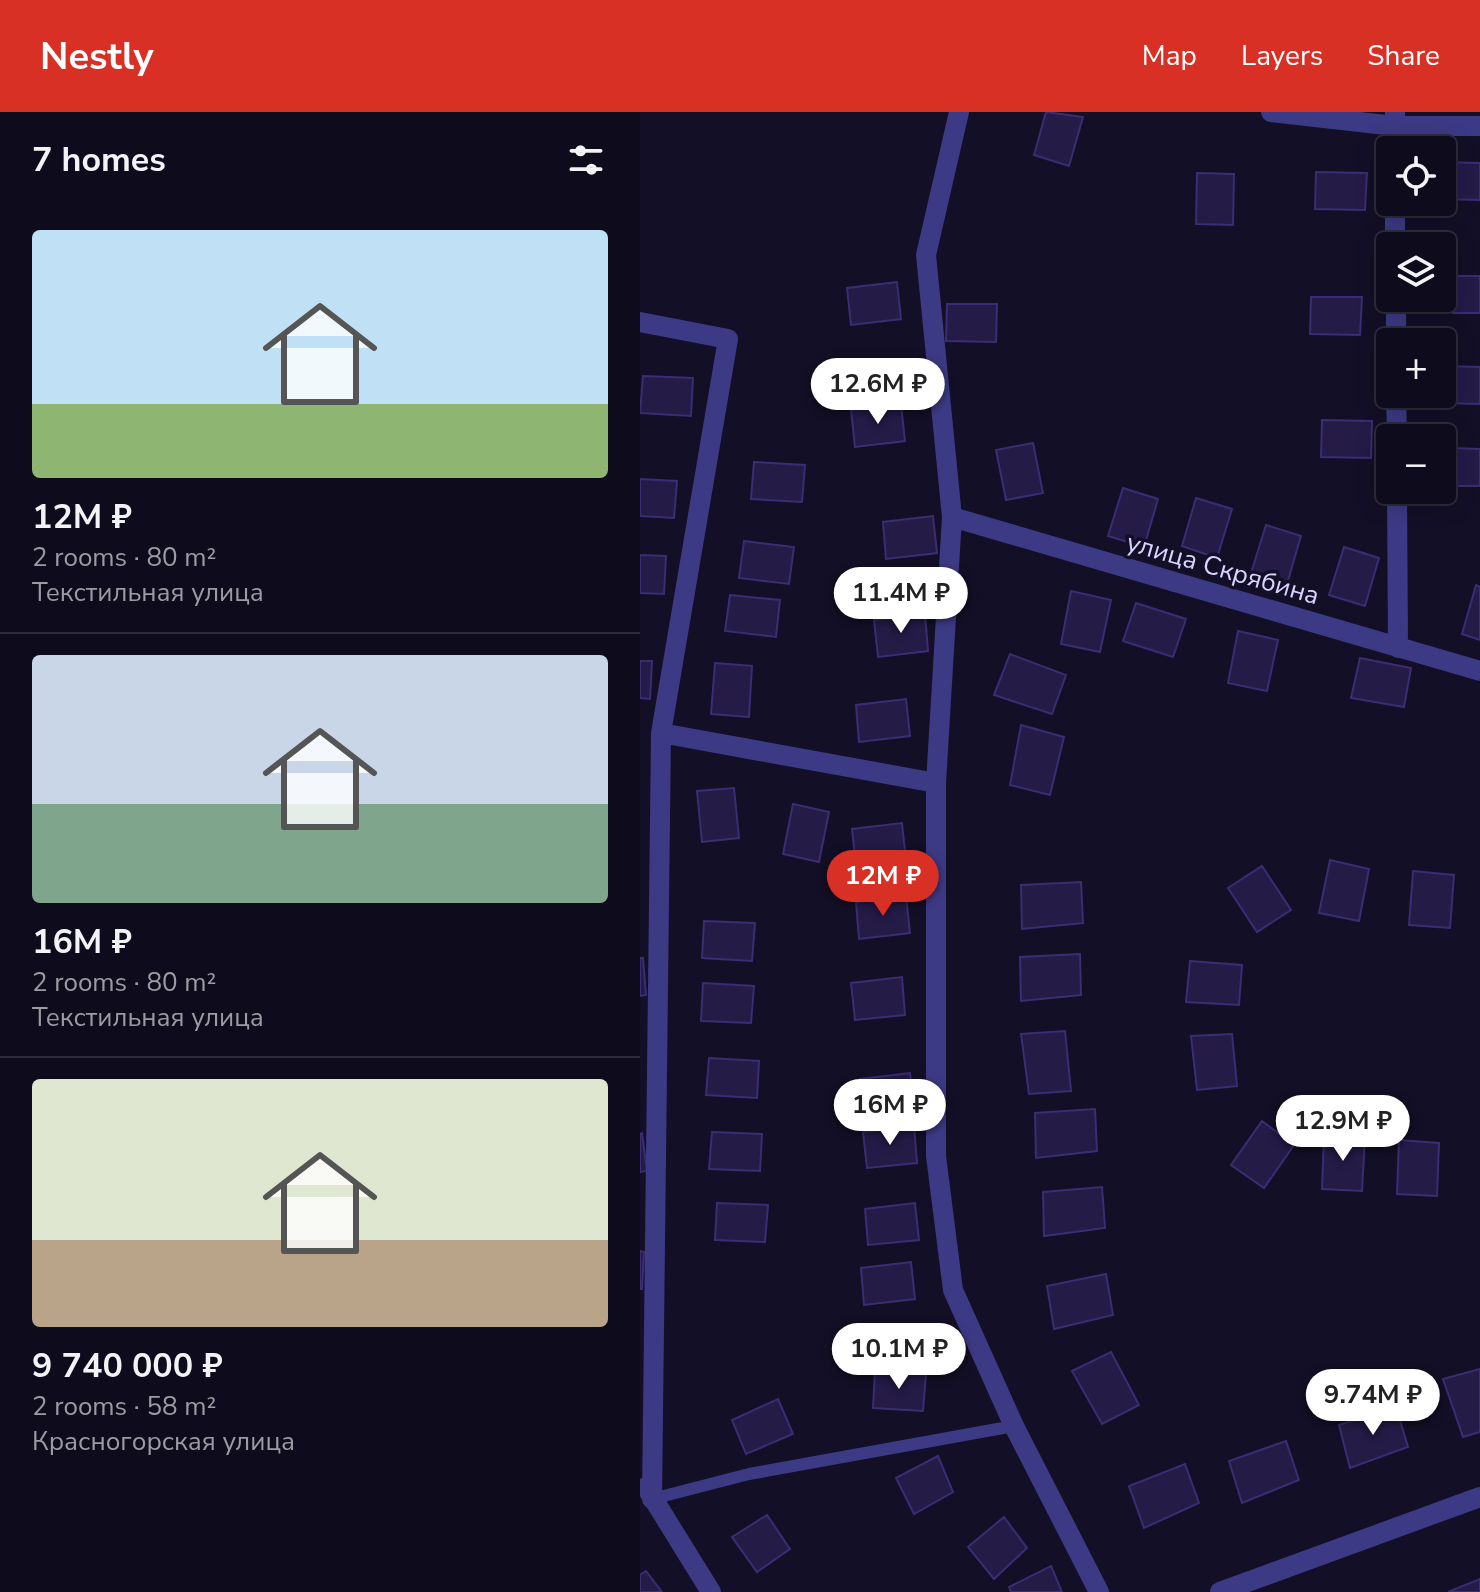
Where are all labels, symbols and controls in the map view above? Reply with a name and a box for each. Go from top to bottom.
text: Nestly [40,31,154,82]
text: Map [1142,37,1197,75]
text: Layers [1241,37,1323,75]
text: Share [1367,37,1440,75]
map controls [1376,136,1456,504]
button: locate [1376,136,1456,216]
text: 7 homes [32,137,166,183]
icon: filters [564,138,608,182]
button: layers [1376,232,1456,312]
icon: home [248,282,392,426]
button: + [1376,328,1456,408]
pin: 12.6M ₽ [804,358,952,426]
text: 12.6M ₽ [829,366,927,401]
button: − [1376,424,1456,504]
text: 12M ₽ [32,494,132,540]
street label: улица Скрябина [1123,525,1323,613]
text: 2 rooms · 80 m² [32,540,216,575]
pin: 11.4M ₽ [827,567,975,635]
text: Текстильная улица [32,575,264,610]
text: 11.4M ₽ [852,575,950,610]
icon: home [248,707,392,851]
pin: 12M ₽ [827,850,939,918]
text: 12M ₽ [845,858,921,893]
text: 16M ₽ [32,919,132,965]
text: 2 rooms · 80 m² [32,965,216,1000]
text: Текстильная улица [32,1000,264,1035]
pin: 16M ₽ [834,1079,946,1147]
text: 16M ₽ [852,1087,928,1122]
pin: 12.9M ₽ [1269,1095,1417,1163]
text: 12.9M ₽ [1294,1103,1392,1138]
icon: home [248,1131,392,1275]
pin: 10.1M ₽ [825,1323,973,1391]
text: 10.1M ₽ [850,1331,948,1366]
text: 9 740 000 ₽ [32,1343,223,1389]
pin: 9.74M ₽ [1299,1369,1447,1437]
text: 9.74M ₽ [1324,1377,1422,1412]
text: 2 rooms · 58 m² [32,1389,216,1424]
text: Красногорская улица [32,1424,295,1459]

